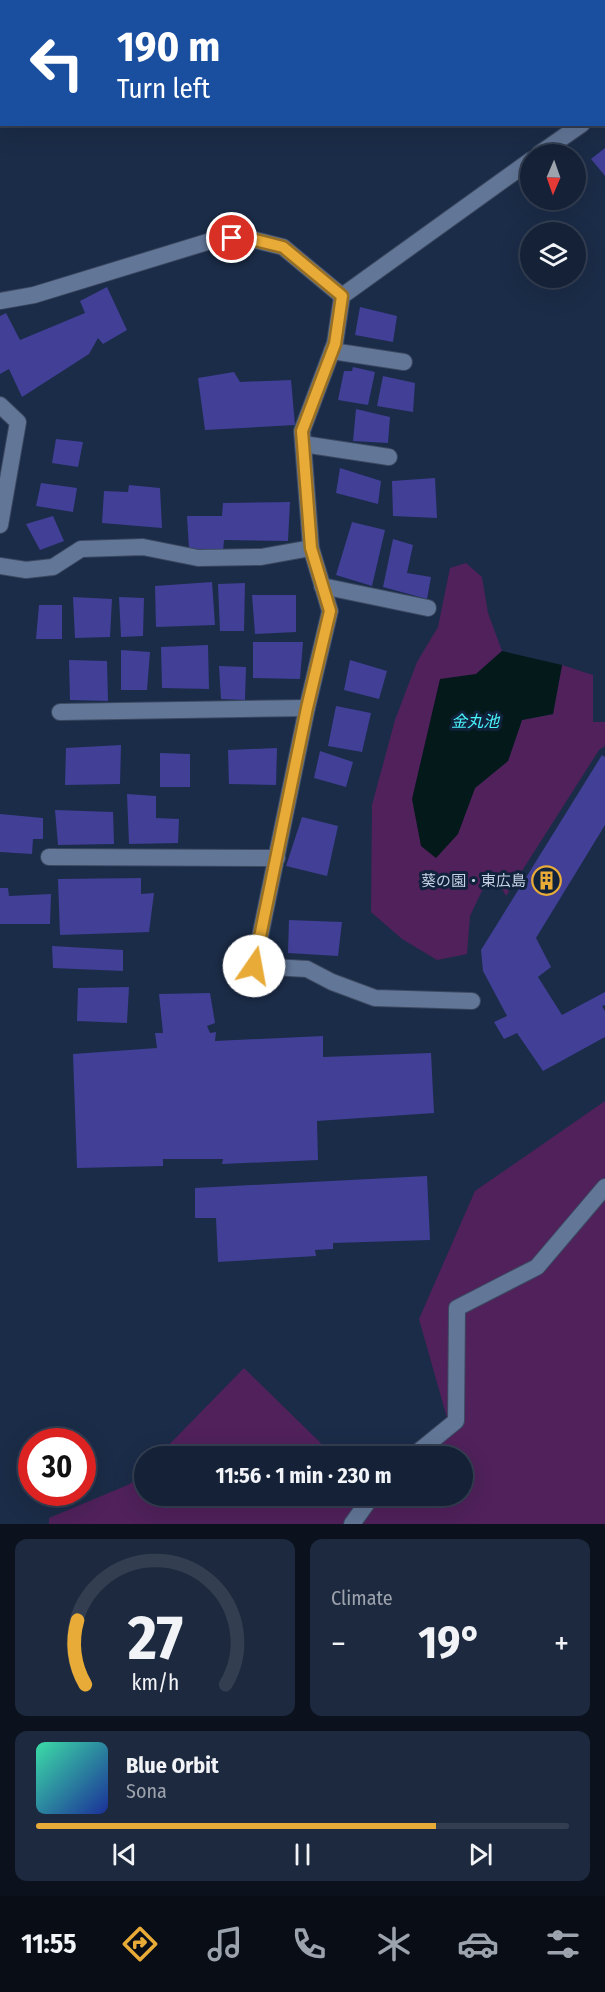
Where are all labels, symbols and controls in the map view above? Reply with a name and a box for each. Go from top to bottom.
text: 190 m [117,22,220,72]
icon: left [18,24,96,102]
text: Turn left [117,73,210,105]
north arrow [520,144,586,210]
map controls [520,144,586,288]
pin [206,212,257,263]
icon: arrive [215,221,248,254]
button: layers [520,222,586,288]
water label: 金丸池 [451,712,501,731]
building icon: 葵の園・東広島 [531,865,563,897]
place label: 葵の園・東広島 [421,872,526,890]
position arrow [222,934,286,998]
speed limit sign: 30 [18,1428,96,1506]
text: 11:56 · 1 min · 230 m [216,1462,391,1489]
text: Climate [331,1586,393,1610]
text: 27 [126,1601,183,1676]
text: 19° [418,1616,482,1670]
text: − [331,1624,346,1664]
text: + [554,1624,569,1664]
text: km/h [131,1670,179,1696]
text: Blue Orbit [126,1752,219,1779]
text: Sona [126,1779,167,1803]
icon: previous [108,1838,141,1871]
icon: pause [286,1838,319,1871]
icon: next [464,1838,497,1871]
icon: directions [119,1923,161,1965]
icon: music [204,1923,246,1965]
icon: phone [288,1923,330,1965]
icon: climate [373,1923,415,1965]
icon: car [457,1923,499,1965]
icon: filters [542,1923,584,1965]
text: 11:55 [21,1928,76,1960]

